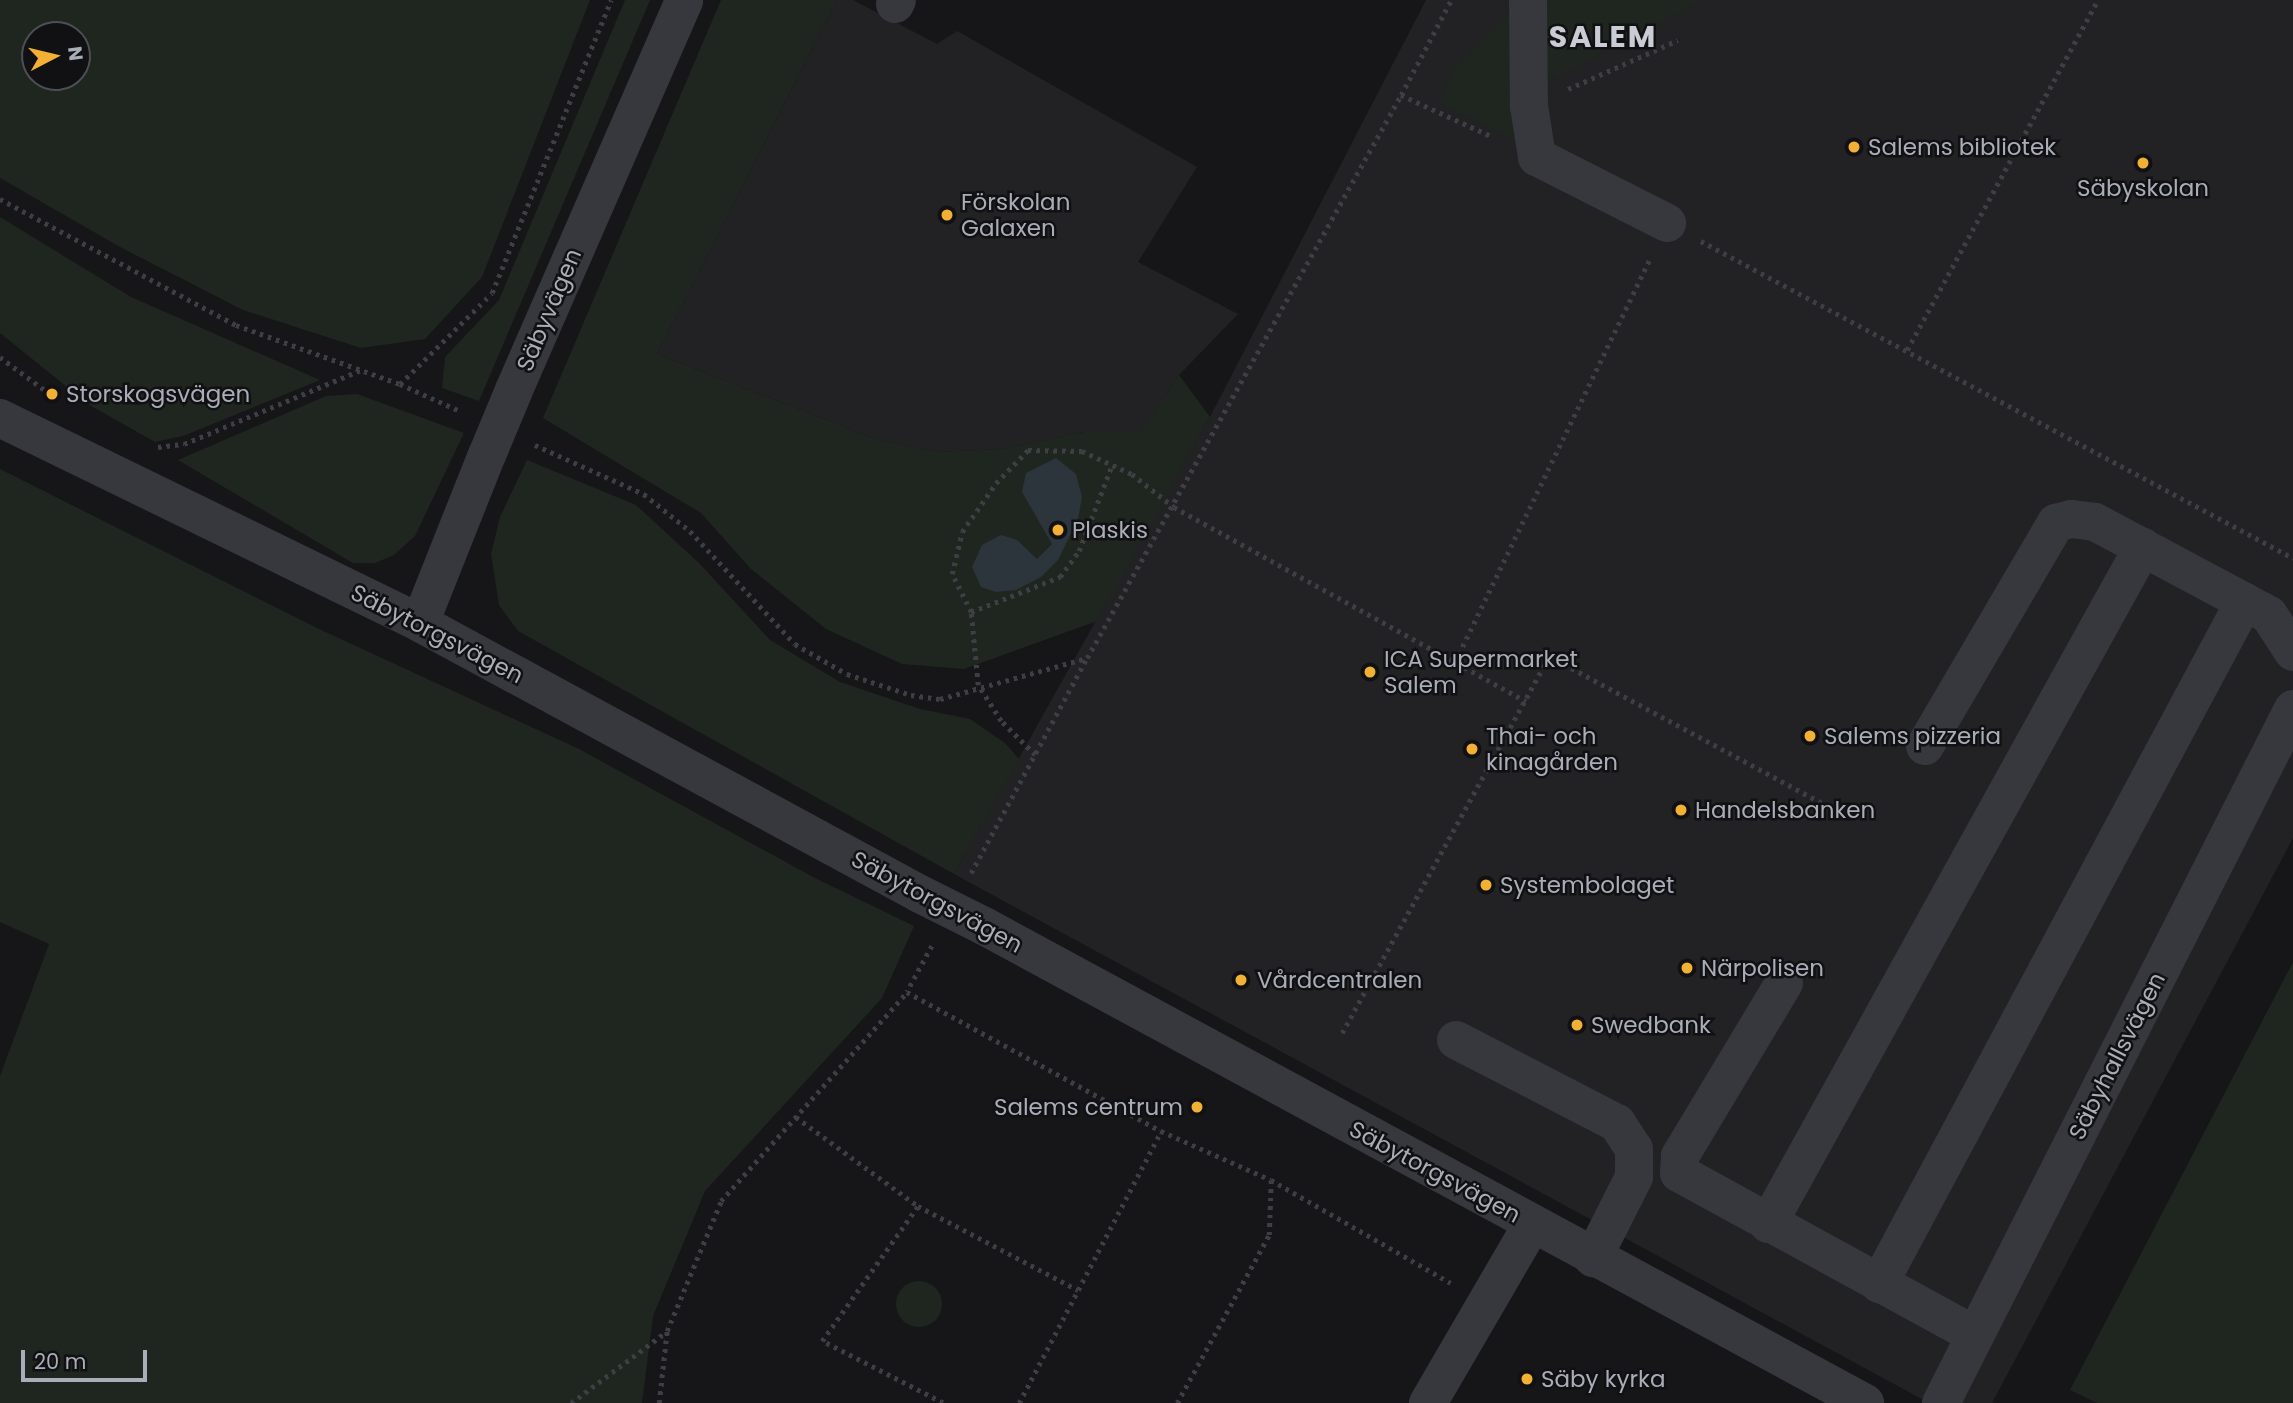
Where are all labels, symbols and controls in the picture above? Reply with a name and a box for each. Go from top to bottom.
district label: SALEM [1549,19,1657,55]
north arrow [21,21,91,91]
text: N [61,45,90,62]
place label: Salems bibliotek [1868,133,2056,161]
marker: Salems bibliotek [1846,139,1862,155]
marker: Säbyskolan [2135,155,2151,171]
place label: Säbyskolan [2077,174,2209,202]
place label: Förskolan Galaxen [961,188,1070,242]
marker: Förskolan Galaxen [939,207,955,223]
street label: Säbyvägen [511,245,587,375]
place label: Storskogsvägen [66,380,250,408]
marker: Storskogsvägen [44,386,60,402]
place label: Plaskis [1072,516,1148,544]
marker: Plaskis [1050,522,1066,538]
street label: Säbytorgsvägen [346,579,528,689]
place label: ICA Supermarket Salem [1384,645,1578,699]
marker: ICA Supermarket Salem [1362,664,1378,680]
place label: Thai- och kinagården [1486,722,1618,776]
place label: Salems pizzeria [1824,722,2001,750]
marker: Salems pizzeria [1802,728,1818,744]
marker: Thai- och kinagården [1464,741,1480,757]
place label: Handelsbanken [1695,796,1875,824]
marker: Handelsbanken [1673,802,1689,818]
street label: Säbytorgsvägen [847,845,1027,959]
place label: Systembolaget [1500,871,1674,899]
marker: Systembolaget [1478,877,1494,893]
place label: Närpolisen [1701,954,1824,982]
marker: Närpolisen [1679,960,1695,976]
place label: Vårdcentralen [1257,966,1422,994]
street label: Säbyhallsvägen [2063,968,2171,1144]
marker: Vårdcentralen [1231,970,1251,990]
place label: Swedbank [1591,1011,1711,1039]
marker: Swedbank [1569,1017,1585,1033]
place label: Salems centrum [994,1093,1183,1121]
marker: Salems centrum [1189,1099,1205,1115]
street label: Säbytorgsvägen [1345,1115,1525,1229]
scale bar [24,1336,150,1380]
text: 20 m [34,1347,87,1376]
place label: Säby kyrka [1541,1365,1665,1393]
marker: Säby kyrka [1519,1371,1535,1387]

